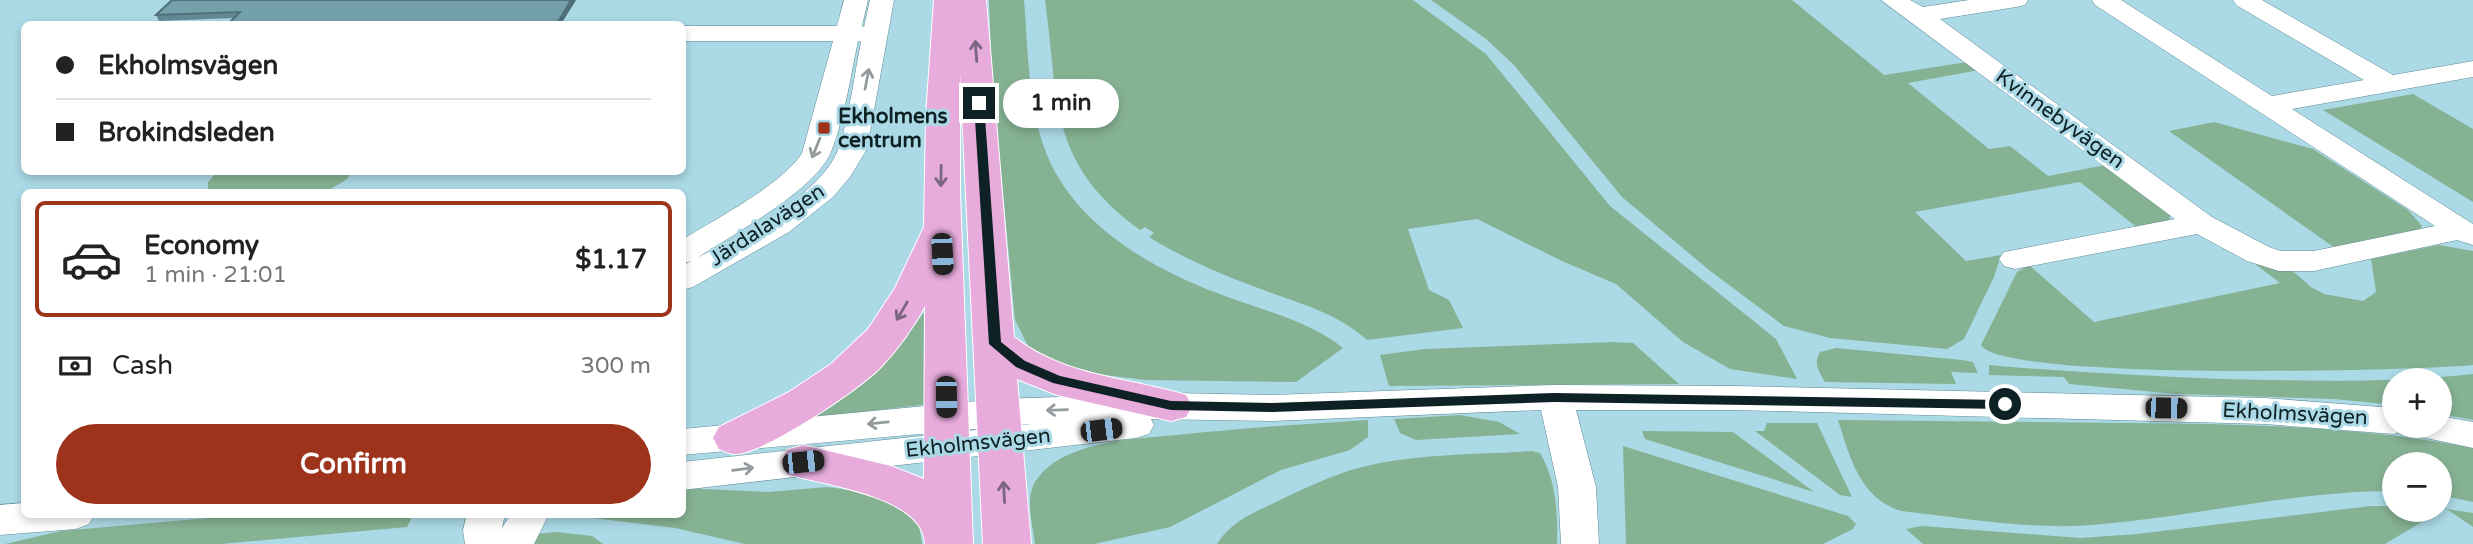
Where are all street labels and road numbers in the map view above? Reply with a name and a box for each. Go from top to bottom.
street label: Kvinnebyvägen [1991,64,2129,174]
street label: Järdalavägen [705,179,829,271]
street label: Ekholmsvägen [2222,398,2368,430]
street label: Ekholmsvägen [904,423,1052,463]

